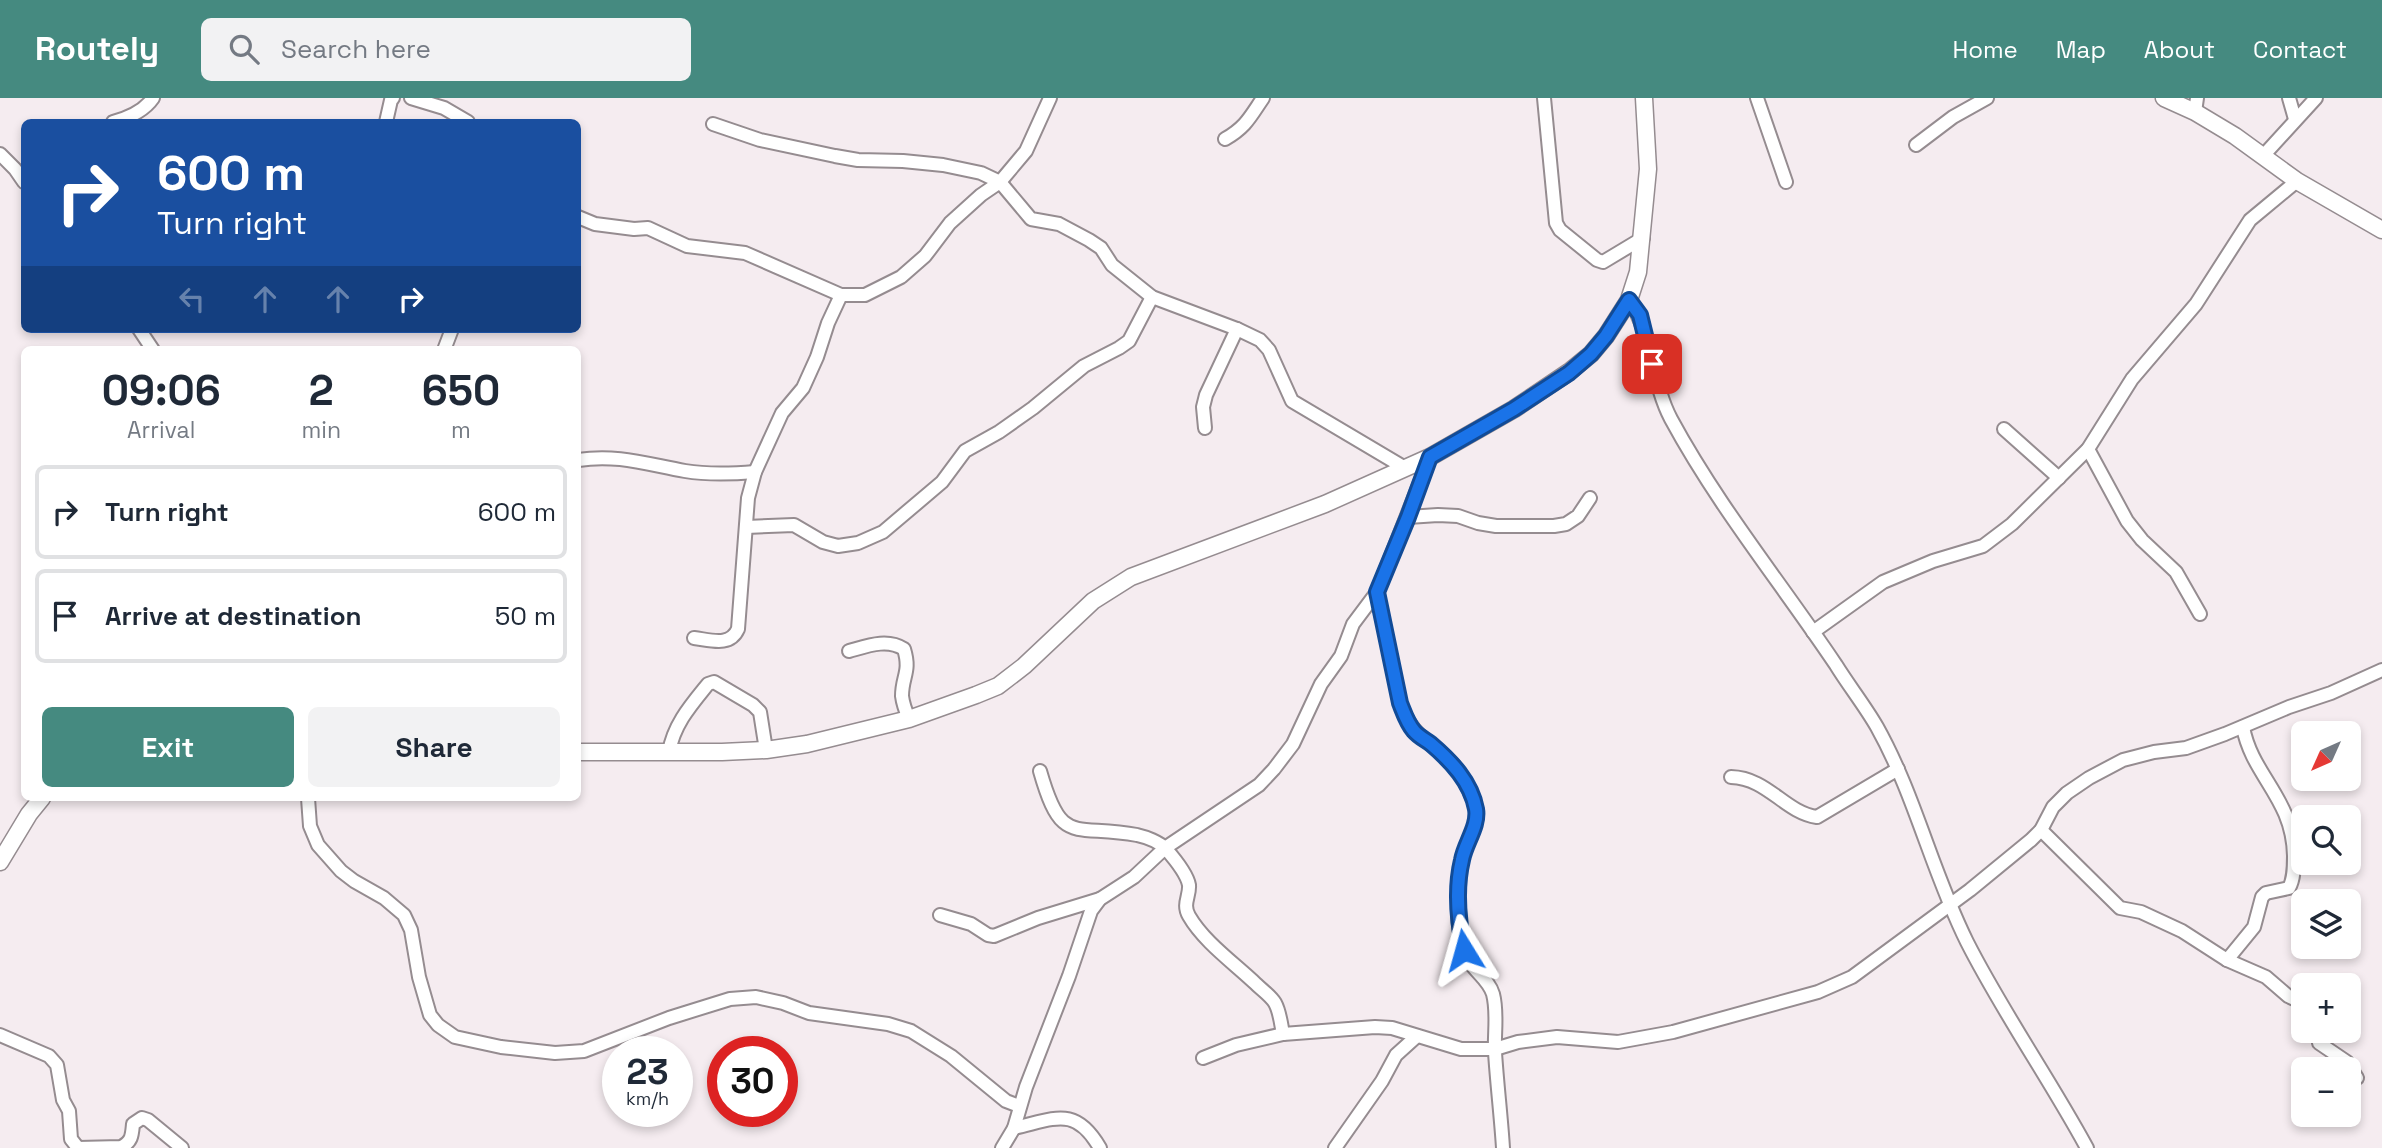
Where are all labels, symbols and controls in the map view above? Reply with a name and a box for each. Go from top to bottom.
search box [201,18,691,81]
text: Routely [35,28,159,70]
icon: search [225,30,263,68]
text: Search here [281,32,431,66]
text: Home [1952,34,2018,65]
text: Map [2056,34,2106,65]
text: About [2144,34,2215,65]
text: Contact [2253,34,2347,65]
text: 600 m [157,142,305,204]
icon: right [42,147,133,238]
text: Turn right [157,203,307,243]
icon: left [173,280,211,318]
icon: ahead [246,280,284,318]
icon: ahead [319,280,357,318]
icon: right [392,280,430,318]
pin [1622,334,1682,394]
icon: arrive [1633,345,1671,383]
text: 09:06 [102,364,221,417]
text: 2 [309,364,334,417]
text: 650 [422,364,500,417]
text: Arrival [127,415,195,445]
text: min [301,415,341,445]
text: m [451,415,471,445]
icon: right [46,493,84,531]
text: Turn right [105,495,229,529]
text: 600 m [478,495,556,529]
icon: arrive [46,597,84,635]
text: Arrive at destination [105,599,362,633]
text: 50 m [495,599,556,633]
button: Exit [42,707,294,787]
button: Share [308,707,560,787]
north arrow [2291,721,2361,791]
map controls [2291,721,2361,1127]
button: search [2291,805,2361,875]
button: layers [2291,889,2361,959]
position arrow [1427,913,1501,987]
button: + [2291,973,2361,1043]
speed limit sign: 30 [707,1036,798,1127]
text: 23 [626,1050,669,1094]
button: − [2291,1057,2361,1127]
text: km/h [626,1087,669,1110]

